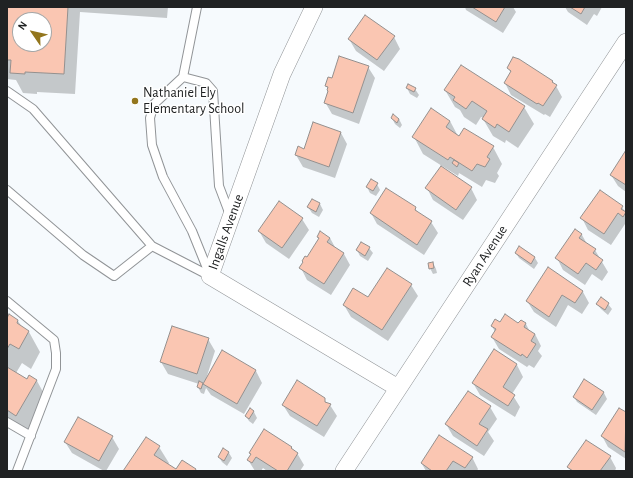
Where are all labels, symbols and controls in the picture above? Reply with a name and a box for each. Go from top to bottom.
north arrow [12,12,52,52]
text: N [16,19,29,32]
place label: Nathaniel Ely Elementary School [143,85,244,118]
marker: Nathaniel Ely Elementary School [130,96,140,106]
street label: Ingalls Avenue [205,192,247,272]
street label: Ryan Avenue [459,222,511,290]

